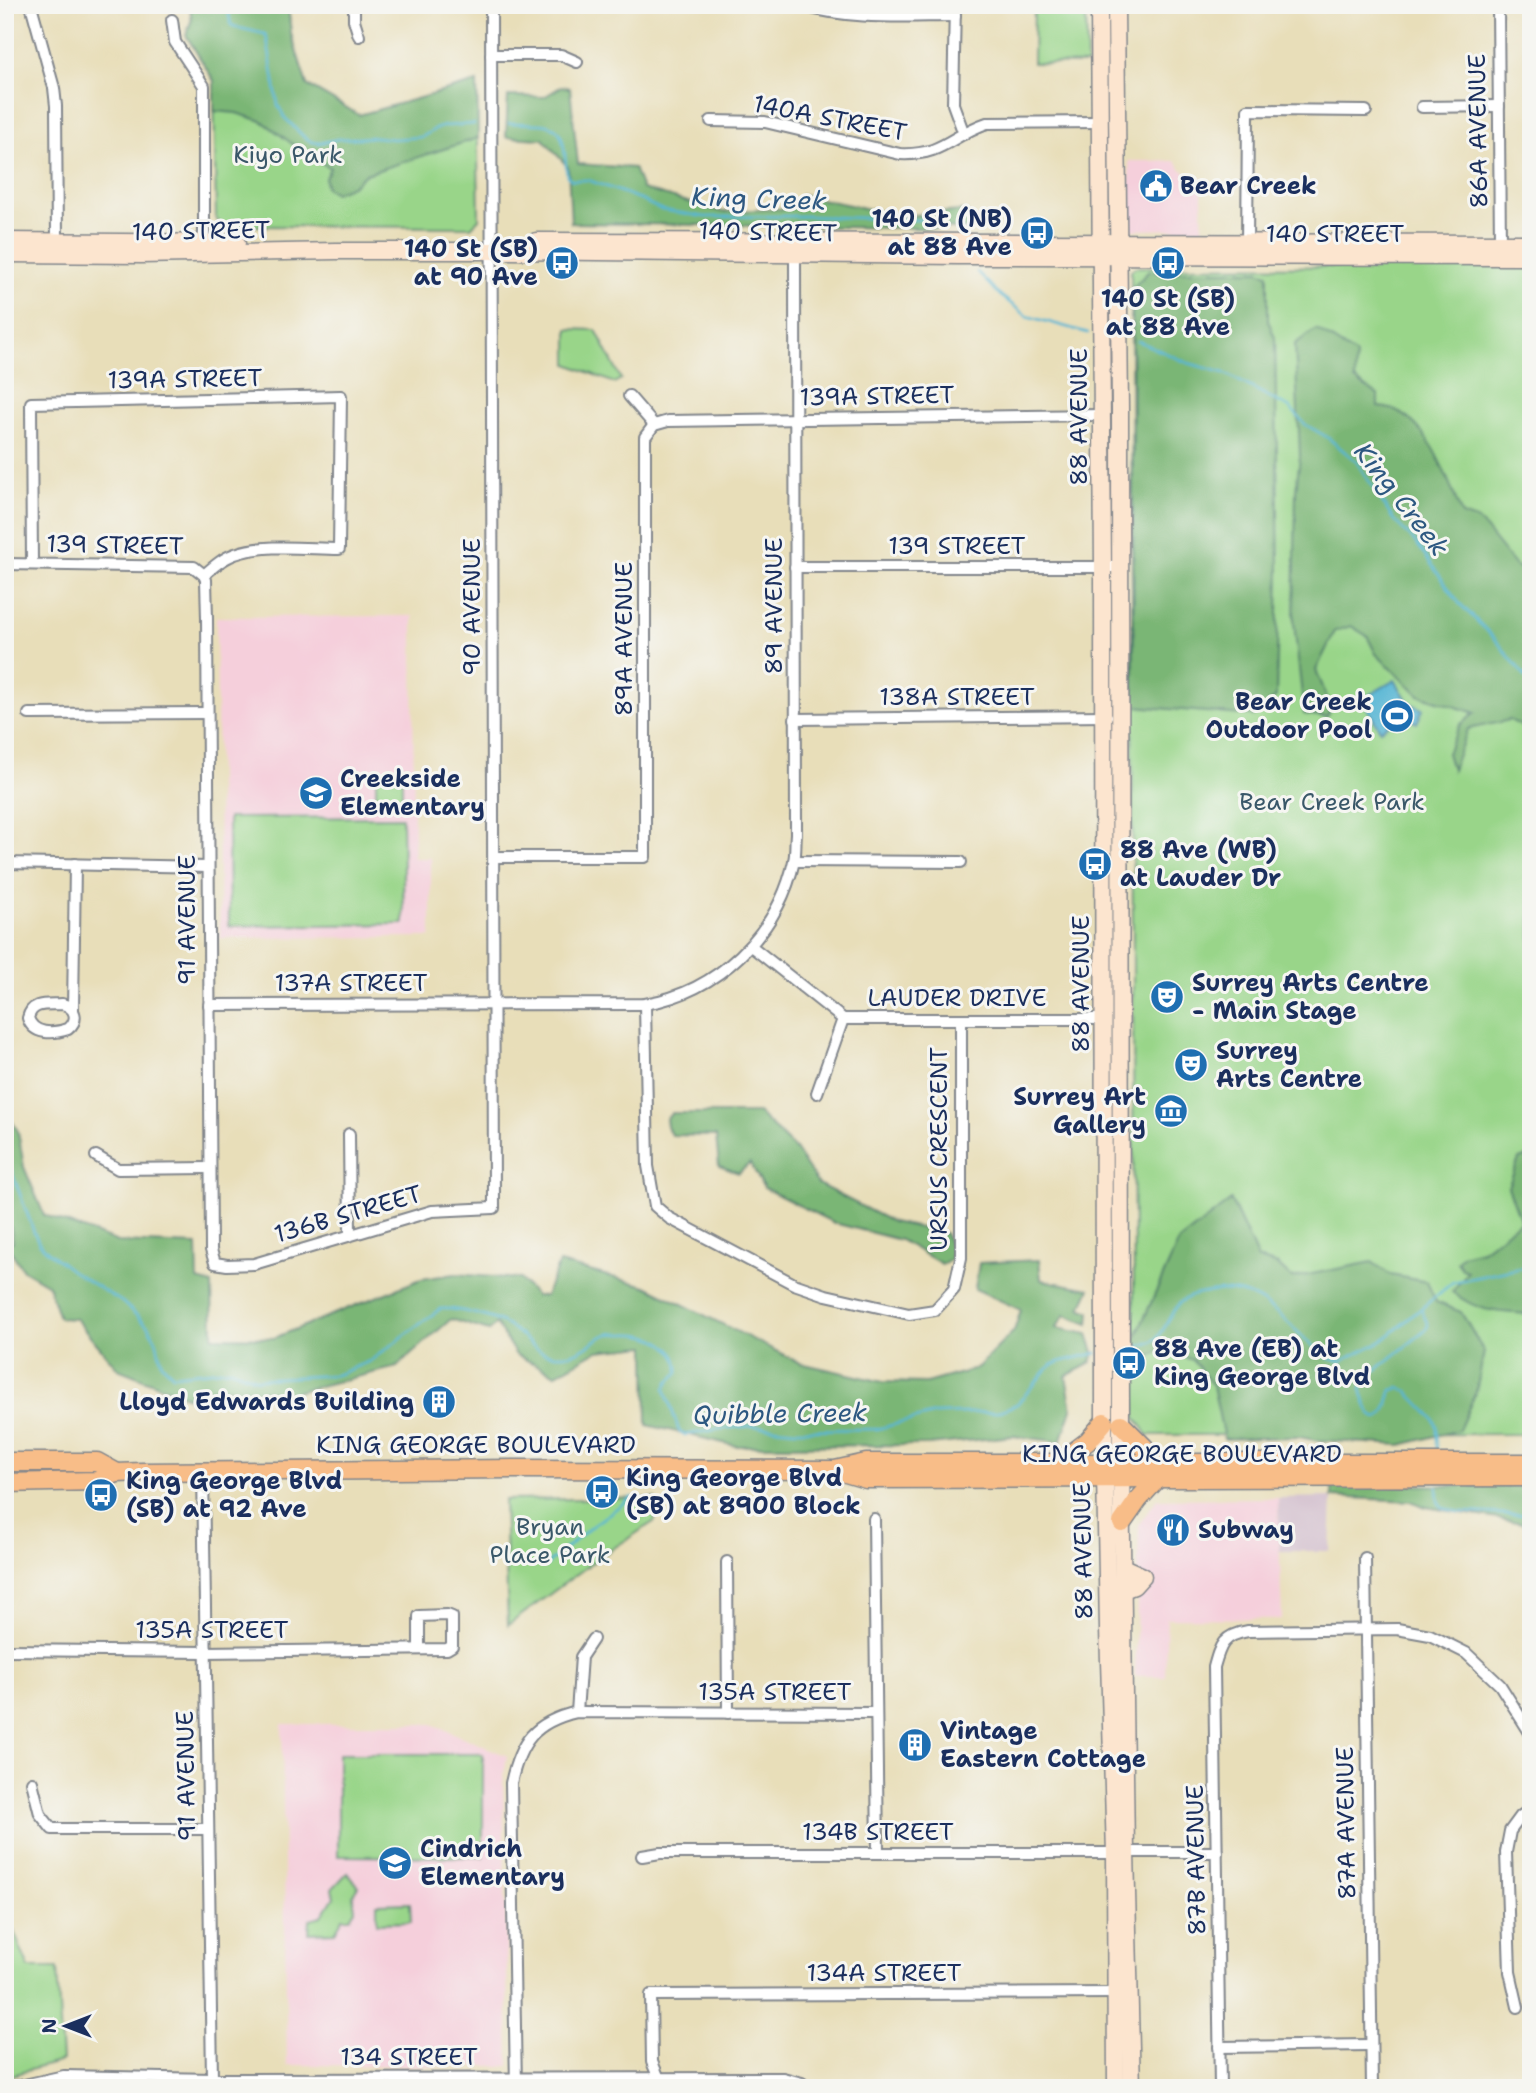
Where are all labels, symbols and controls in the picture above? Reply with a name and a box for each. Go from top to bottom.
street label: 86A AVENUE [1461,53,1495,209]
street label: 140A STREET [750,87,910,149]
park label: Kiyo Park [233,139,343,171]
public building icon: Bear Creek [1137,167,1175,205]
place label: Bear Creek [1180,170,1317,202]
water label: King Creek [691,178,827,218]
place label: 140 St (NB) at 88 Ave [871,203,1012,263]
street label: 140 STREET [131,214,271,248]
bus stop icon: 140 St (NB) at 88 Ave [1018,214,1056,252]
street label: 140 STREET [698,215,838,249]
street label: 140 STREET [1266,218,1404,250]
place label: 140 St (SB) at 90 Ave [404,233,538,293]
bus stop icon: 140 St (SB) at 90 Ave [543,244,581,282]
bus stop icon: 140 St (SB) at 88 Ave [1149,244,1187,282]
place label: 140 St (SB) at 88 Ave [1101,283,1235,343]
street label: 88 AVENUE [1063,348,1095,486]
street label: 139A STREET [107,362,263,396]
street label: 139A STREET [799,379,955,413]
water label: King Creek [1346,435,1458,563]
street label: 139 STREET [46,528,184,562]
street label: 139 STREET [888,530,1026,562]
street label: 89 AVENUE [758,537,790,675]
street label: 90 AVENUE [456,538,488,676]
street label: 89A AVENUE [608,562,640,716]
street label: 138A STREET [879,681,1035,713]
place label: Bear Creek Outdoor Pool [1205,686,1372,746]
sports icon: Bear Creek Outdoor Pool [1378,697,1416,735]
place label: Creekside Elementary [340,763,485,823]
school or university icon: Creekside Elementary [297,774,335,812]
park label: Bear Creek Park [1239,786,1425,818]
place label: 88 Ave (WB) at Lauder Dr [1120,834,1281,894]
bus stop icon: 88 Ave (WB) at Lauder Dr [1076,845,1114,883]
street label: 91 AVENUE [171,855,203,985]
street label: 88 AVENUE [1065,915,1097,1053]
street label: 137A STREET [275,967,428,999]
place label: Surrey Arts Centre - Main Stage [1192,967,1429,1027]
theatre icon: Surrey Arts Centre - Main Stage [1148,978,1186,1016]
street label: LAUDER DRIVE [868,982,1046,1014]
place label: Surrey Arts Centre [1216,1035,1362,1095]
theatre icon: Surrey Arts Centre [1172,1046,1210,1084]
street label: URSUS CRESCENT [923,1047,955,1251]
place label: Surrey Art Gallery [1013,1081,1146,1141]
museum icon: Surrey Art Gallery [1152,1092,1190,1130]
street label: 136B STREET [270,1178,426,1250]
place label: 88 Ave (EB) at King George Blvd [1154,1333,1370,1393]
bus stop icon: 88 Ave (EB) at King George Blvd [1110,1344,1148,1382]
building icon: Lloyd Edwards Building [420,1383,458,1421]
place label: Lloyd Edwards Building [119,1386,414,1418]
water label: Quibble Creek [693,1394,867,1432]
street label: KING GEORGE BOULEVARD [316,1429,636,1461]
street label: KING GEORGE BOULEVARD [1022,1438,1342,1470]
place label: King George Blvd (SB) at 8900 Block [626,1462,861,1522]
place label: King George Blvd (SB) at 92 Ave [126,1465,342,1525]
bus stop icon: King George Blvd (SB) at 8900 Block [583,1473,621,1511]
bus stop icon: King George Blvd (SB) at 92 Ave [82,1476,120,1514]
street label: 88 AVENUE [1066,1482,1100,1620]
park label: Bryan Place Park [490,1511,610,1571]
restaurant icon: Subway [1154,1511,1192,1549]
place label: Subway [1198,1514,1294,1546]
street label: 135A STREET [135,1614,289,1646]
street label: 135A STREET [698,1676,852,1708]
street label: 91 AVENUE [169,1710,203,1842]
place label: Vintage Eastern Cottage [940,1715,1146,1775]
building icon: Vintage Eastern Cottage [896,1726,934,1764]
street label: 87A AVENUE [1329,1746,1363,1900]
street label: 87B AVENUE [1179,1784,1213,1936]
street label: 134B STREET [802,1816,954,1848]
place label: Cindrich Elementary [420,1833,565,1893]
school or university icon: Cindrich Elementary [376,1844,414,1882]
street label: 134A STREET [806,1957,962,1989]
north arrow [32,1992,102,2062]
text: N [37,2018,62,2034]
street label: 134 STREET [340,2041,478,2073]

